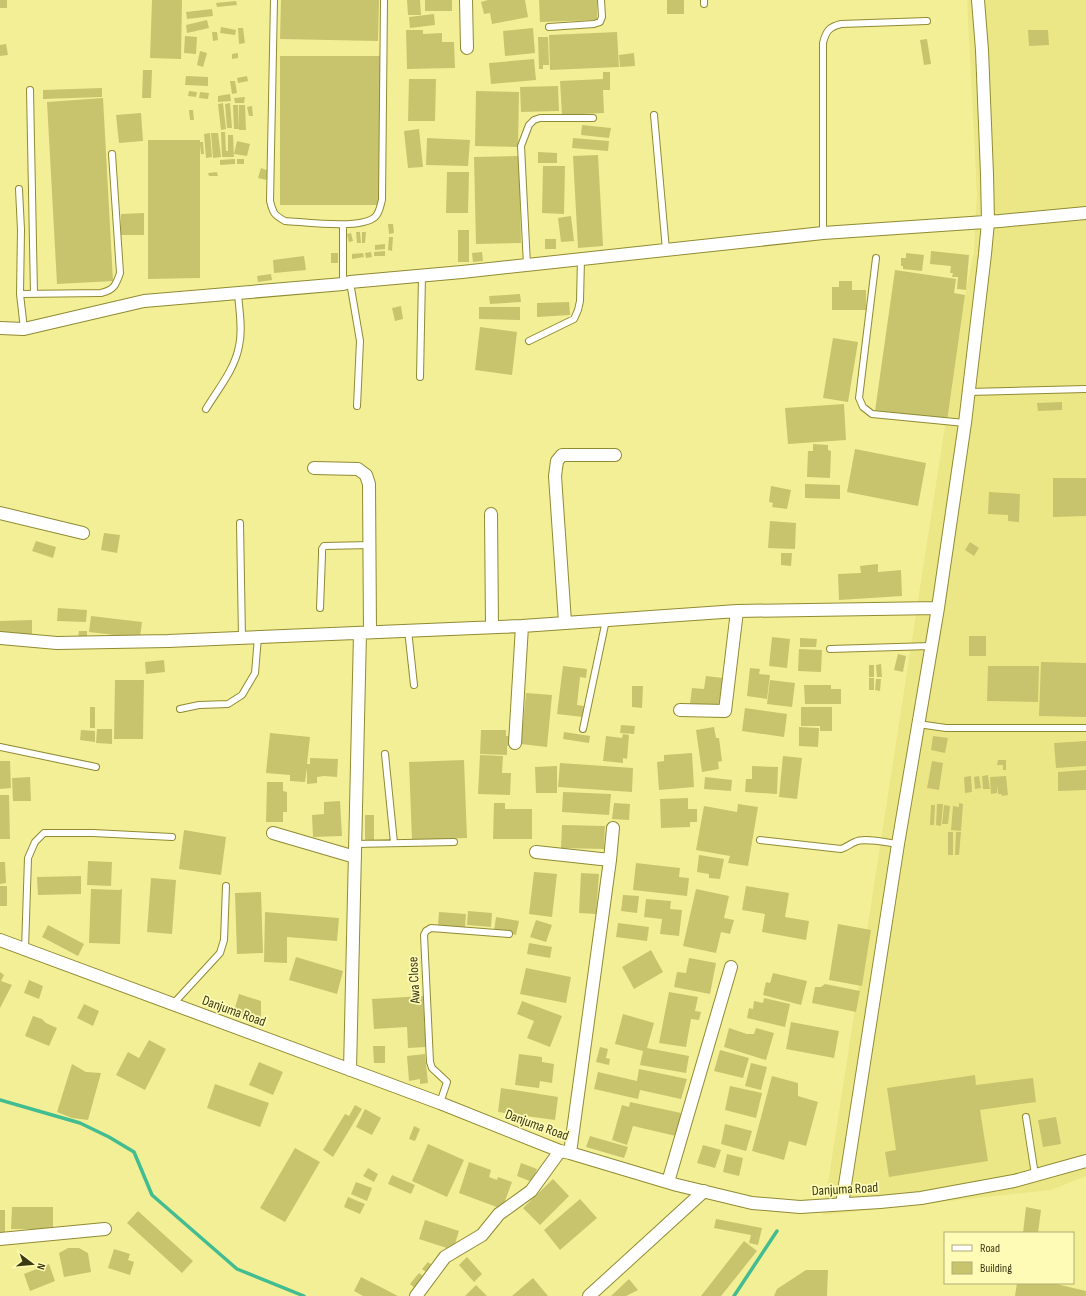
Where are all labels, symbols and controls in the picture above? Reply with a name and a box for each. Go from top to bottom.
street label: Awa Close [404,956,424,1005]
street label: Danjuma Road [200,992,268,1030]
street label: Danjuma Road [503,1106,571,1144]
street label: Danjuma Road [811,1179,879,1199]
legend [944,1232,1074,1284]
text: Road [980,1241,1000,1256]
north arrow [12,1244,52,1284]
text: Building [980,1261,1012,1276]
text: N [34,1262,48,1271]

